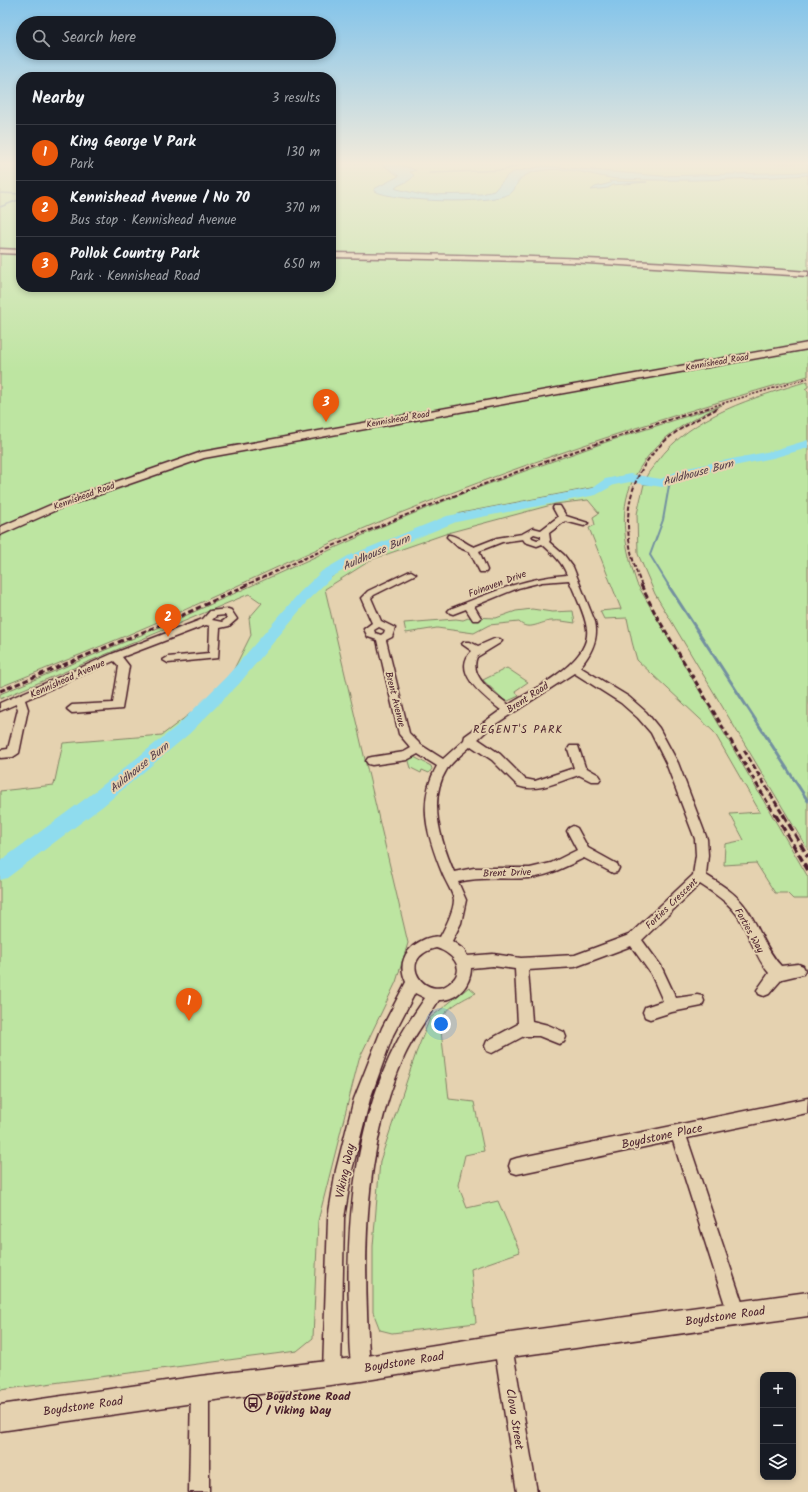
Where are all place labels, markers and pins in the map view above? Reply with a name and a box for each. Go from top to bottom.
pin: 3 [313,389,339,422]
pin: 2 [155,604,181,637]
pin: 1 [176,988,202,1021]
place label: Boydstone Road / Viking Way [265,1387,351,1420]
bus stop icon: Boydstone Road / Viking Way [243,1393,263,1413]

